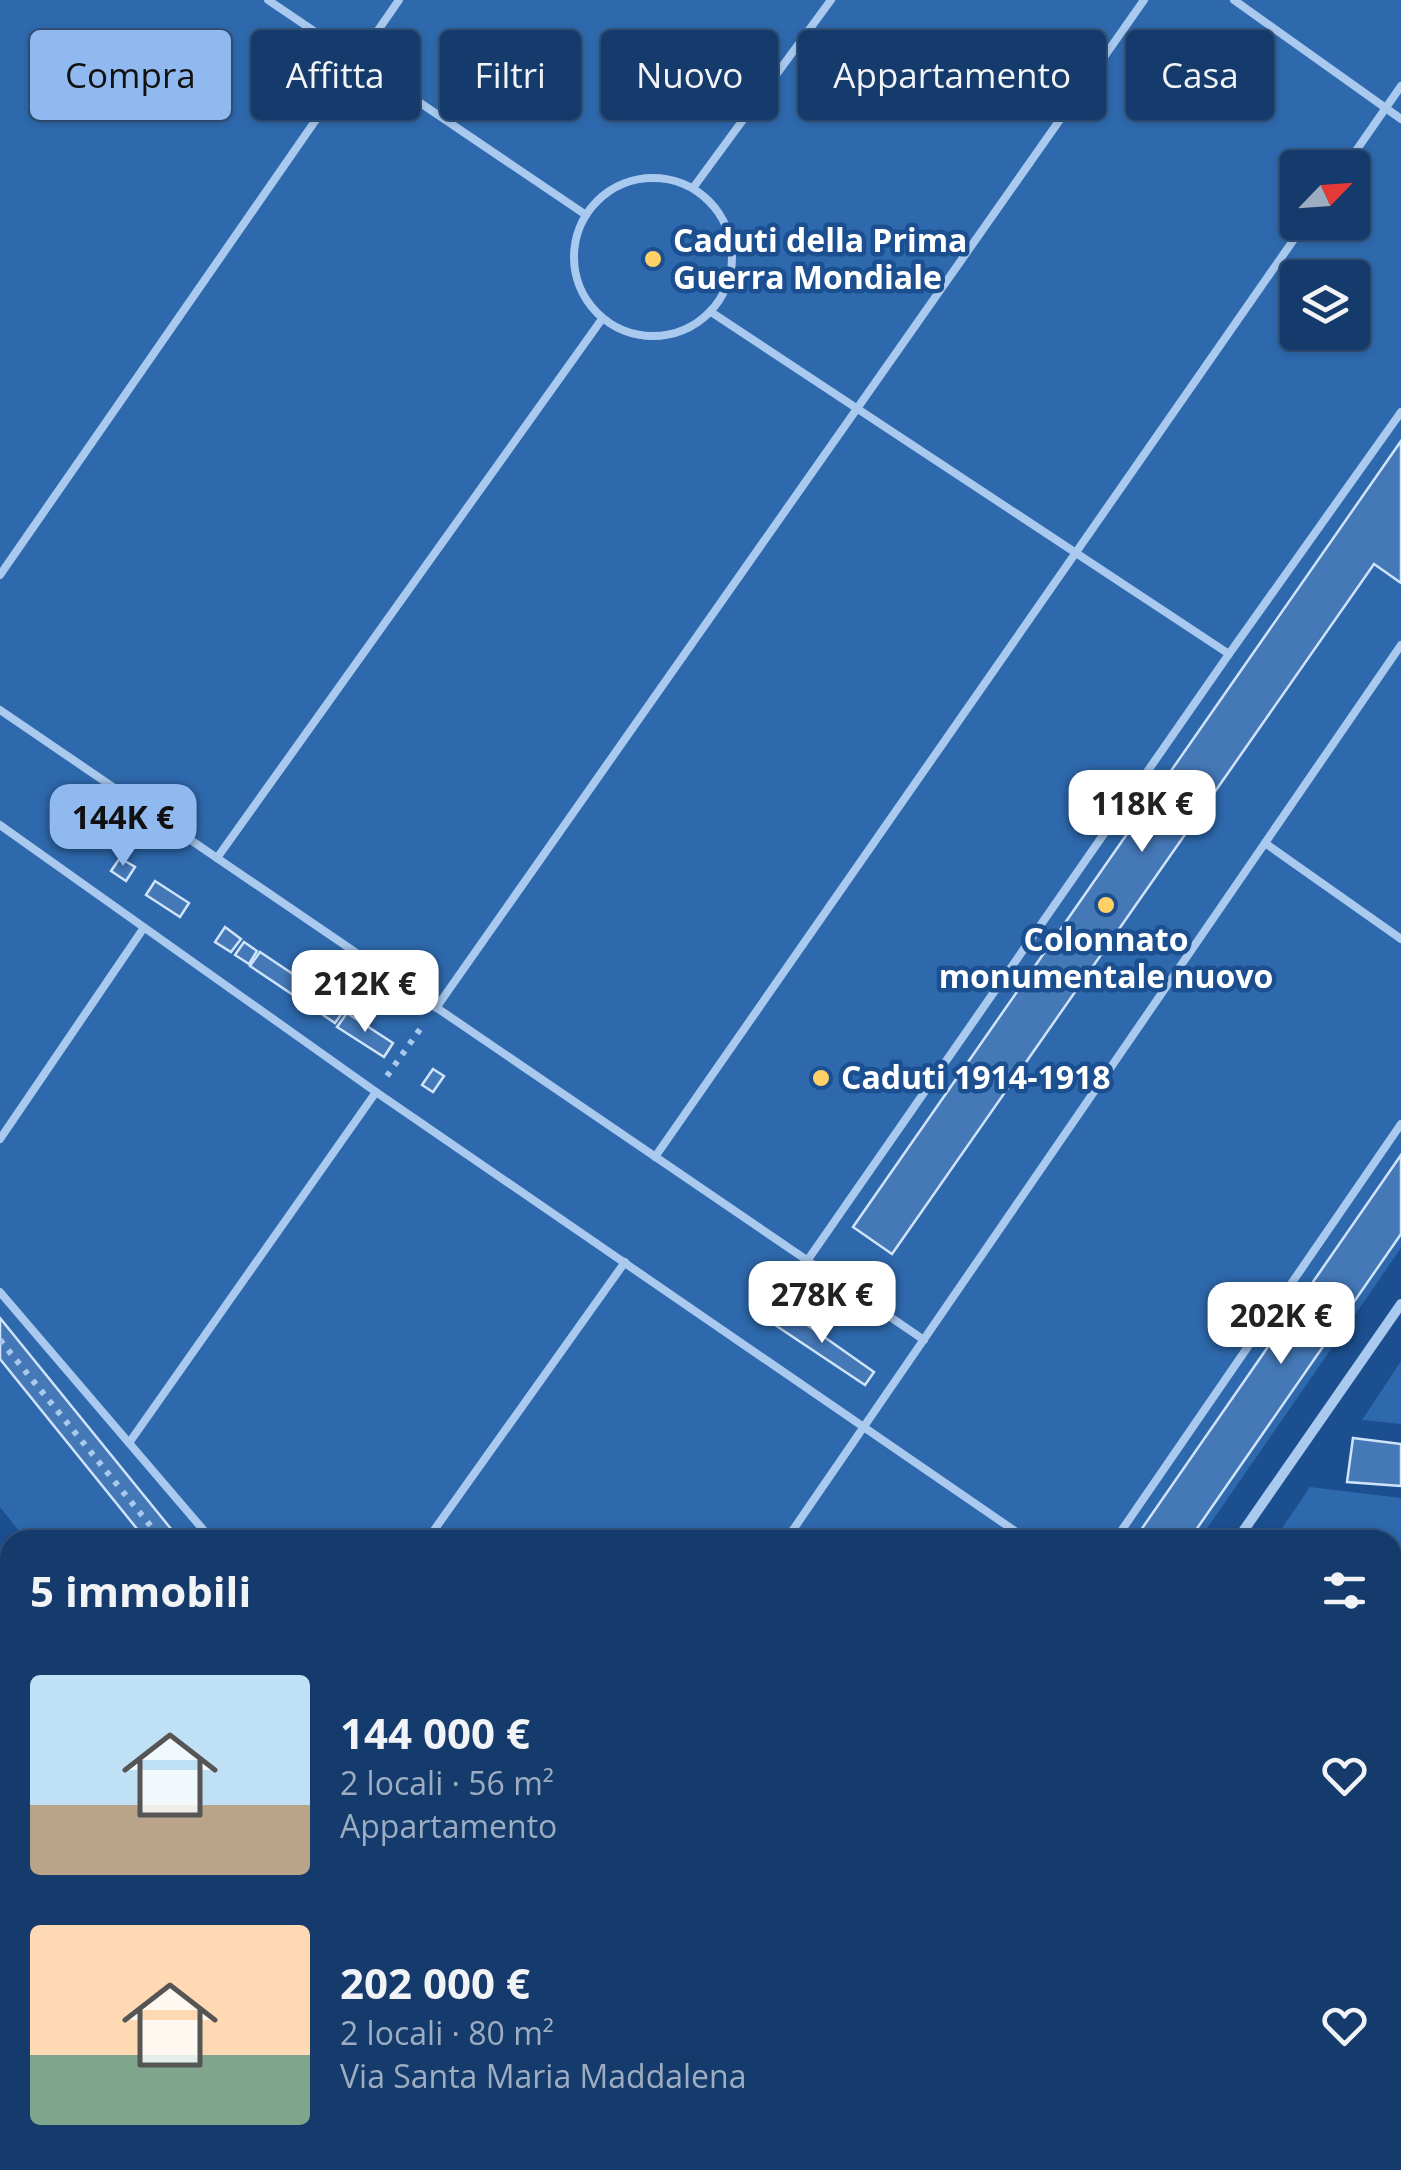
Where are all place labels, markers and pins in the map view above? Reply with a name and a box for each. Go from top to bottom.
place label: Caduti della Prima Guerra Mondiale [673,218,967,298]
marker: Caduti della Prima Guerra Mondiale [642,248,664,270]
pin: 118K € [1061,770,1223,855]
pin: 144K € [42,784,204,869]
marker: Colonnato monumentale nuovo [1095,894,1117,916]
place label: Colonnato monumentale nuovo [939,917,1273,997]
pin: 212K € [284,950,446,1035]
place label: Caduti 1914-1918 [841,1055,1111,1098]
marker: Caduti 1914-1918 [810,1067,832,1089]
pin: 278K € [741,1261,903,1346]
pin: 202K € [1200,1282,1362,1367]

